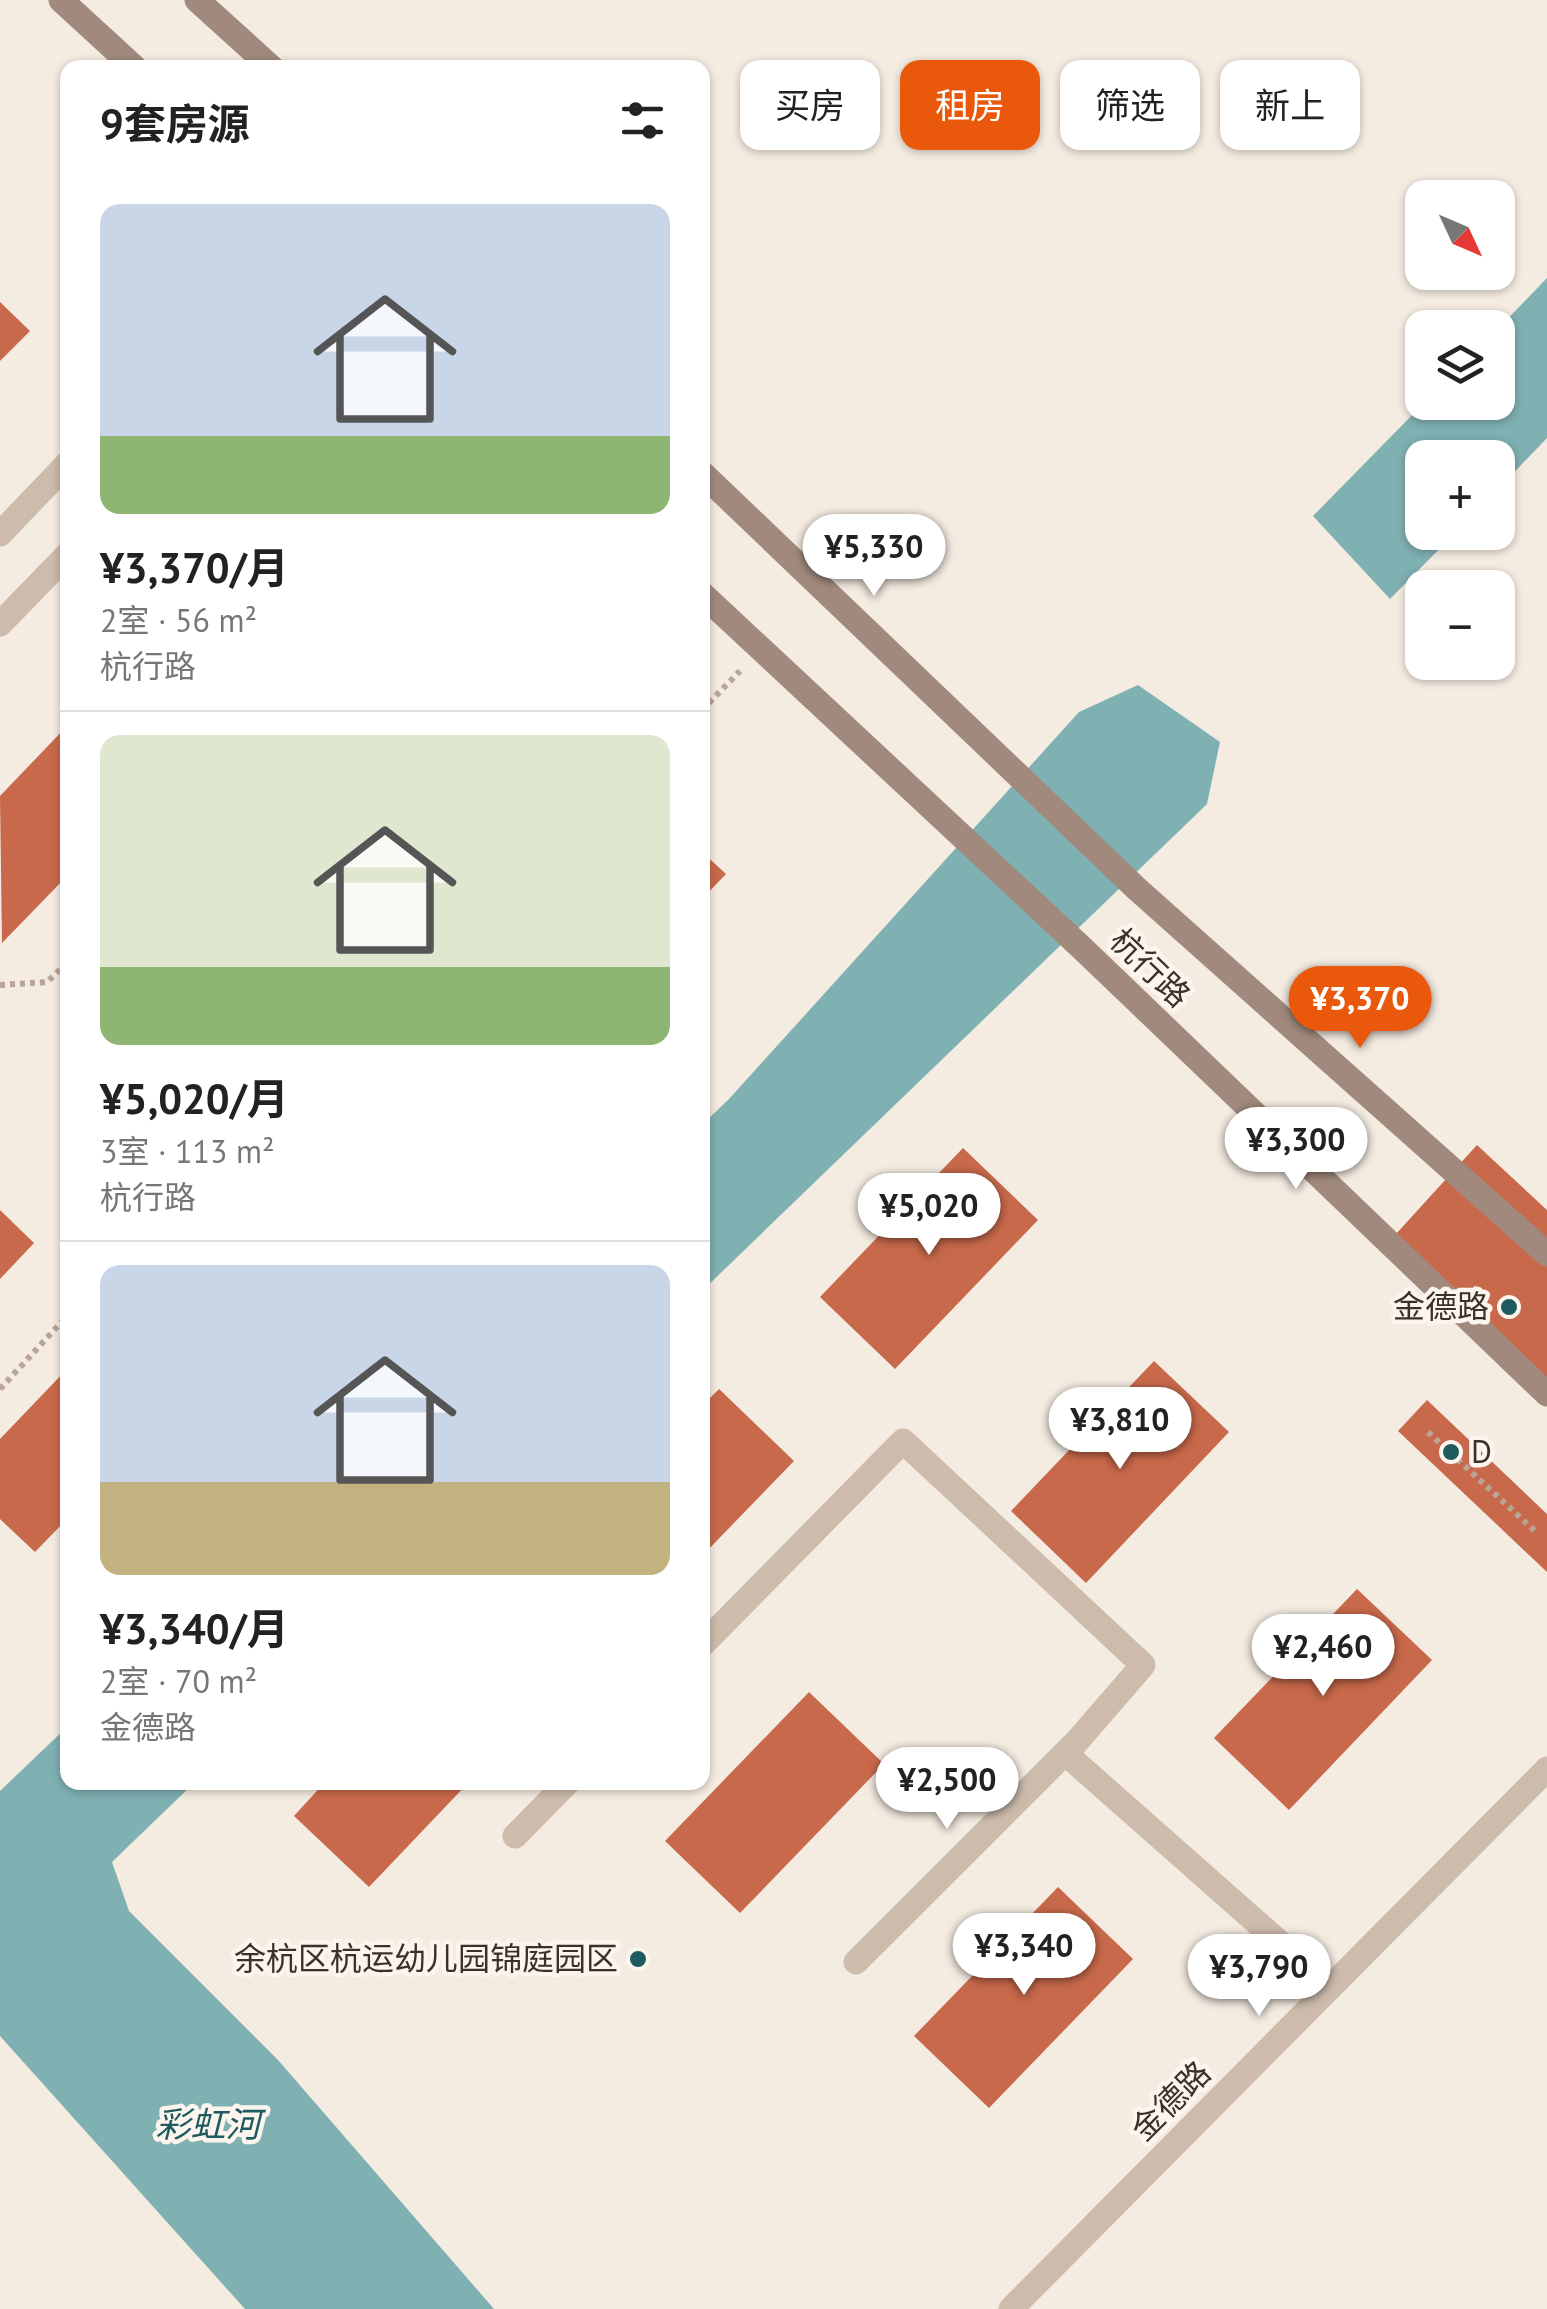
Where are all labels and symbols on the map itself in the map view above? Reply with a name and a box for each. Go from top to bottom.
north arrow [1405,180,1515,290]
pin: ¥5,330 [793,514,955,599]
street label: 杭行路 [1102,919,1200,1016]
pin: ¥3,370 [1279,966,1441,1051]
pin: ¥3,300 [1215,1107,1377,1192]
pin: ¥5,020 [848,1173,1010,1258]
place label: 金德路 [1393,1285,1489,1327]
marker: 金德路 [1498,1296,1520,1318]
pin: ¥3,810 [1039,1387,1201,1472]
place label: D [1471,1430,1492,1472]
marker: D [1440,1441,1462,1463]
pin: ¥2,460 [1242,1614,1404,1699]
pin: ¥2,500 [866,1747,1028,1832]
pin: ¥3,340 [943,1913,1105,1998]
pin: ¥3,790 [1178,1934,1340,2019]
place label: 余杭区杭运幼儿园锦庭园区 [234,1937,618,1979]
marker: 余杭区杭运幼儿园锦庭园区 [627,1948,649,1970]
street label: 金德路 [1121,2051,1219,2149]
water label: 彩虹河 [155,2101,266,2147]

